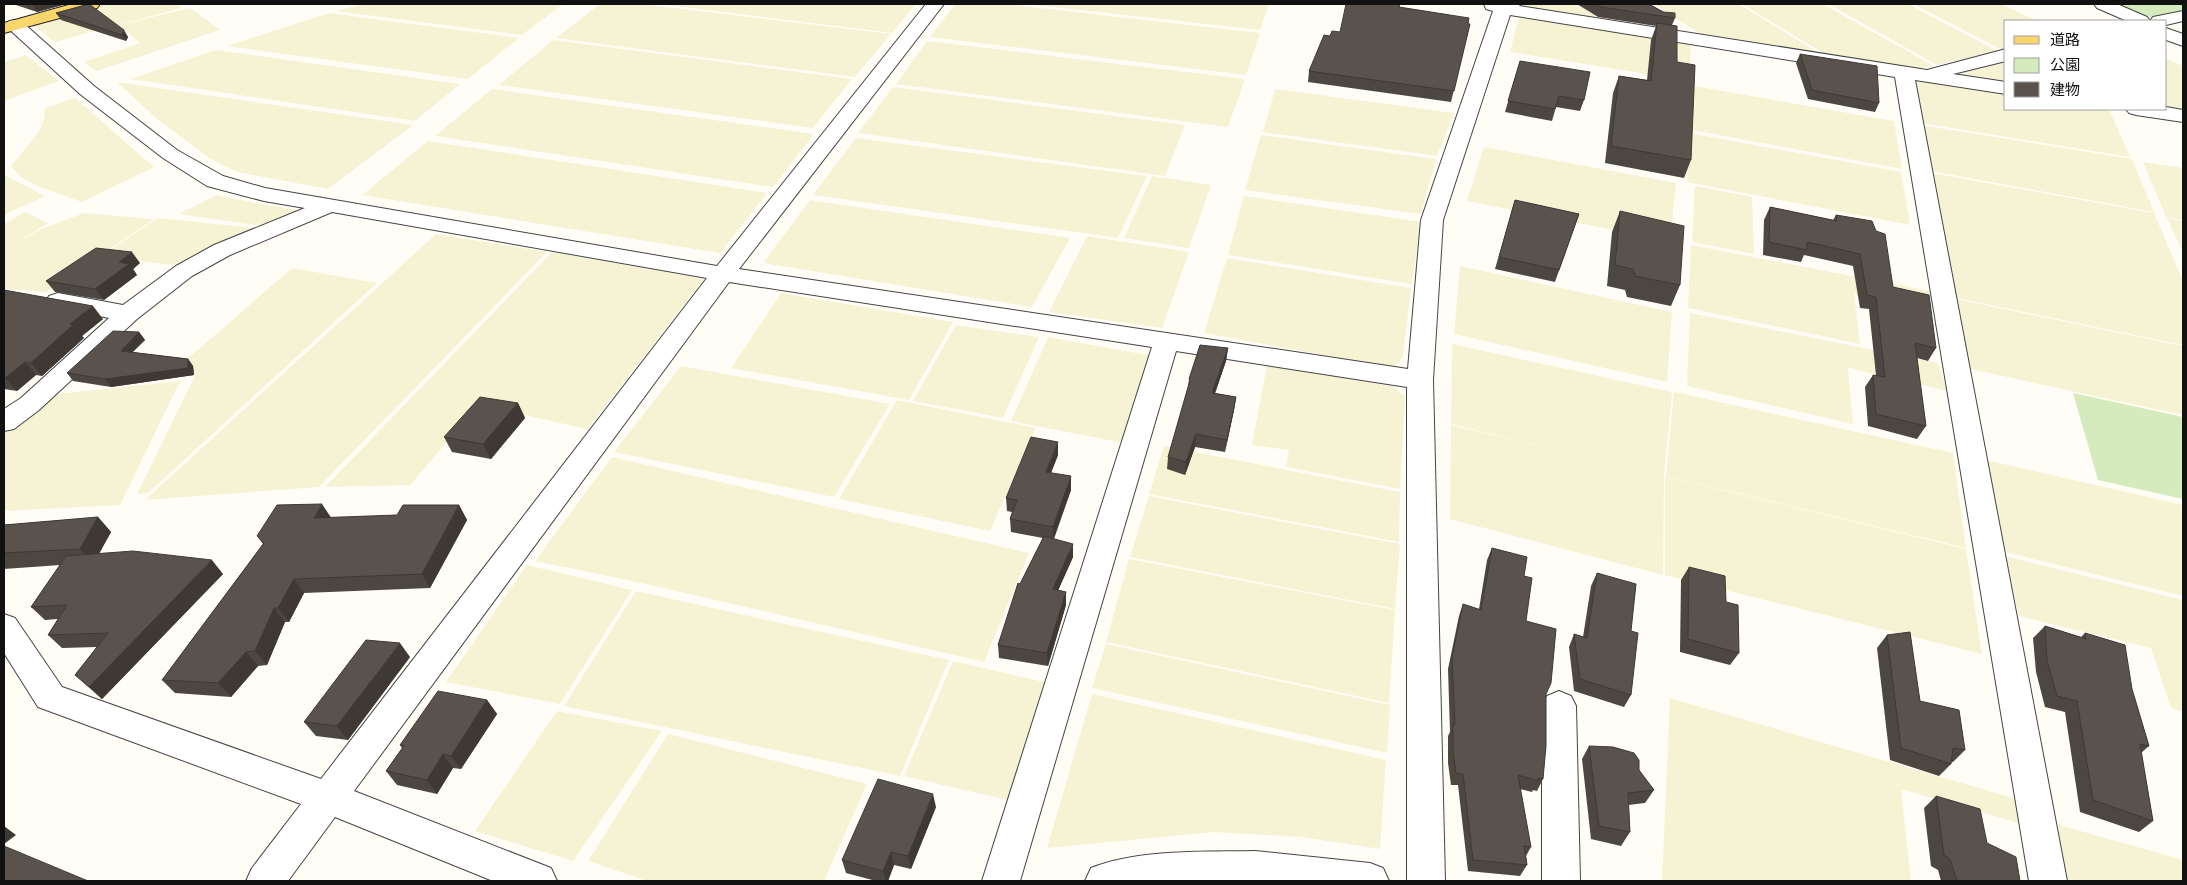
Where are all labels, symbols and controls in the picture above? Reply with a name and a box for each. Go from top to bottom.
legend [2004,20,2167,110]
text: 道路 [2050,31,2080,49]
text: 公園 [2050,56,2080,74]
text: 建物 [2050,81,2080,99]

